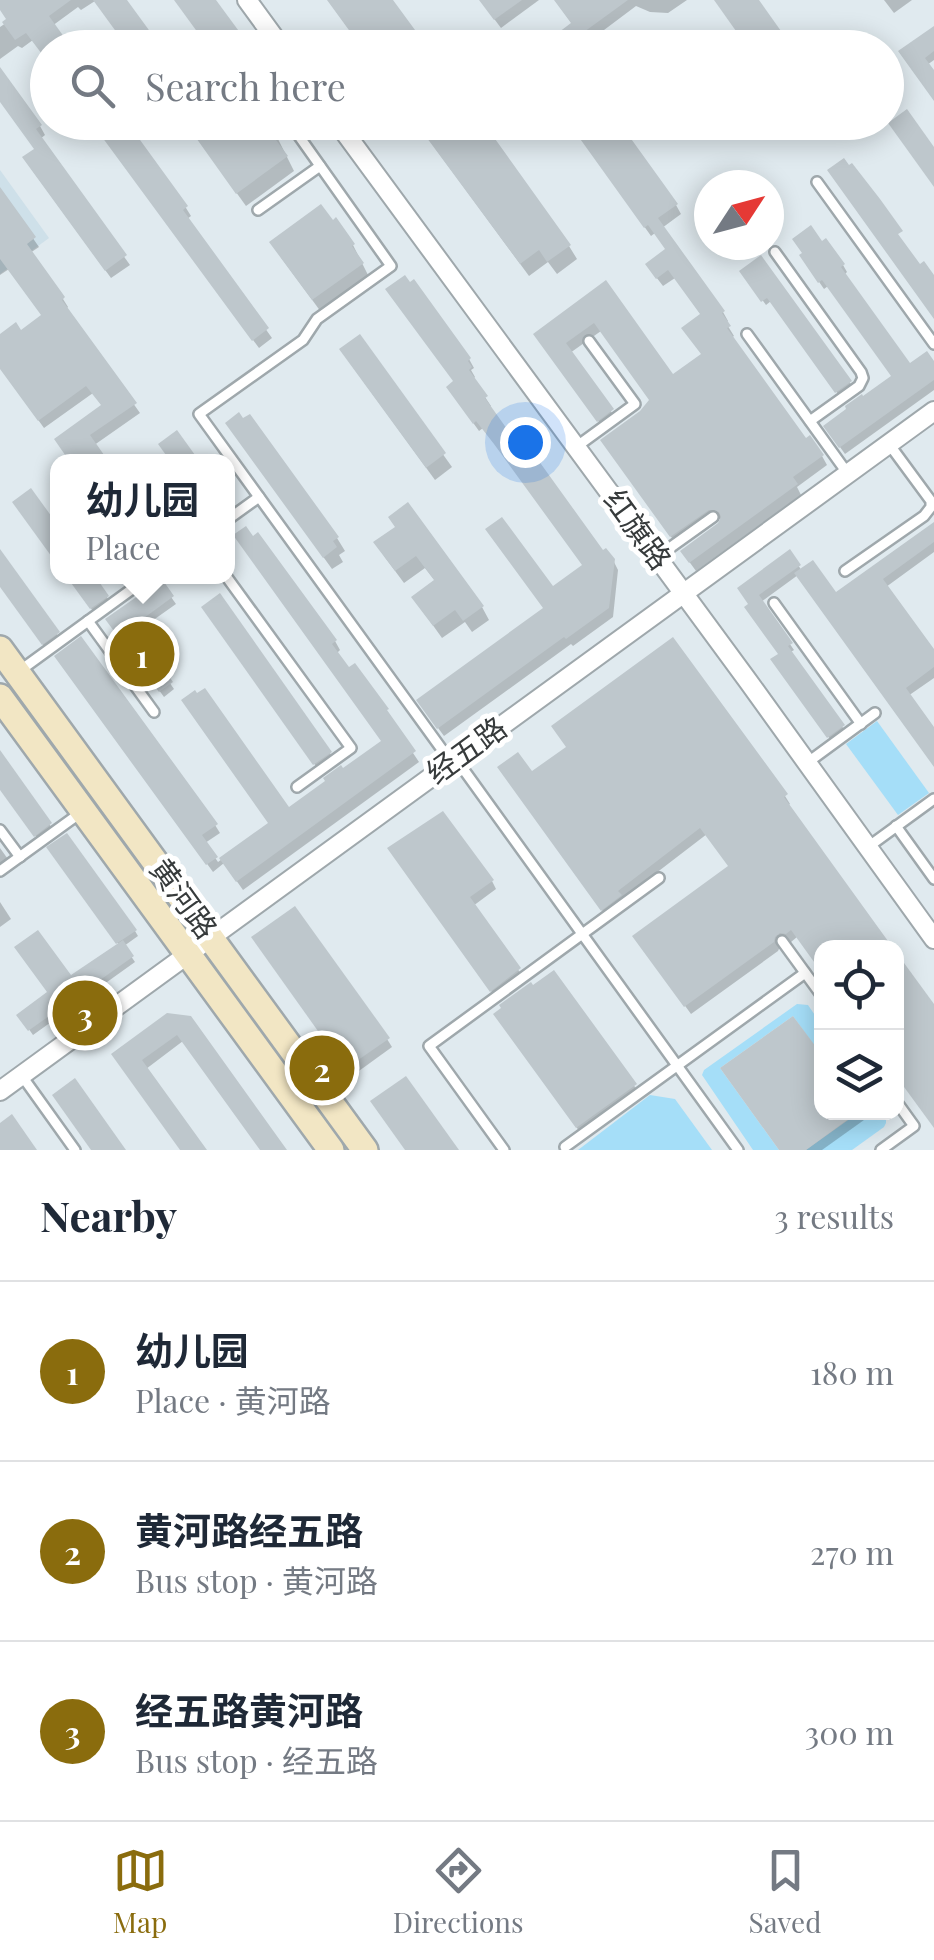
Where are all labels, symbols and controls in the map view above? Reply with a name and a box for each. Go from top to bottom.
search box [30,30,904,140]
icon: search [65,58,120,113]
text: Search here [145,60,346,111]
north arrow [694,170,784,260]
your location [500,417,551,468]
popup [50,454,235,584]
text: 幼儿园 [85,473,200,524]
street label: 红旗路 [596,481,681,577]
text: Place [85,525,161,568]
pin: 1 [110,616,174,692]
street label: 经五路 [418,707,514,792]
street label: 黄河路 [142,850,227,946]
map controls [814,940,904,1120]
button: locate [814,940,904,1030]
pin: 3 [52,976,118,1050]
pin: 2 [290,1030,354,1106]
button: layers [814,1030,904,1120]
text: Nearby [40,1187,177,1243]
text: 3 results [774,1194,894,1237]
text: 幼儿园 [135,1324,249,1375]
text: 1 [66,1350,79,1393]
text: 180 m [810,1350,894,1393]
text: Place · 黄河路 [135,1378,331,1421]
text: 黄河路经五路 [135,1504,363,1555]
text: 2 [64,1530,81,1573]
text: 270 m [810,1530,894,1573]
text: Bus stop · 黄河路 [135,1558,378,1601]
text: 经五路黄河路 [135,1684,363,1735]
text: 3 [65,1710,80,1753]
text: 300 m [805,1710,894,1753]
text: Bus stop · 经五路 [135,1738,378,1781]
tab: Map [113,1843,168,1940]
tab: Directions [393,1843,523,1940]
tab: Saved [749,1843,821,1940]

